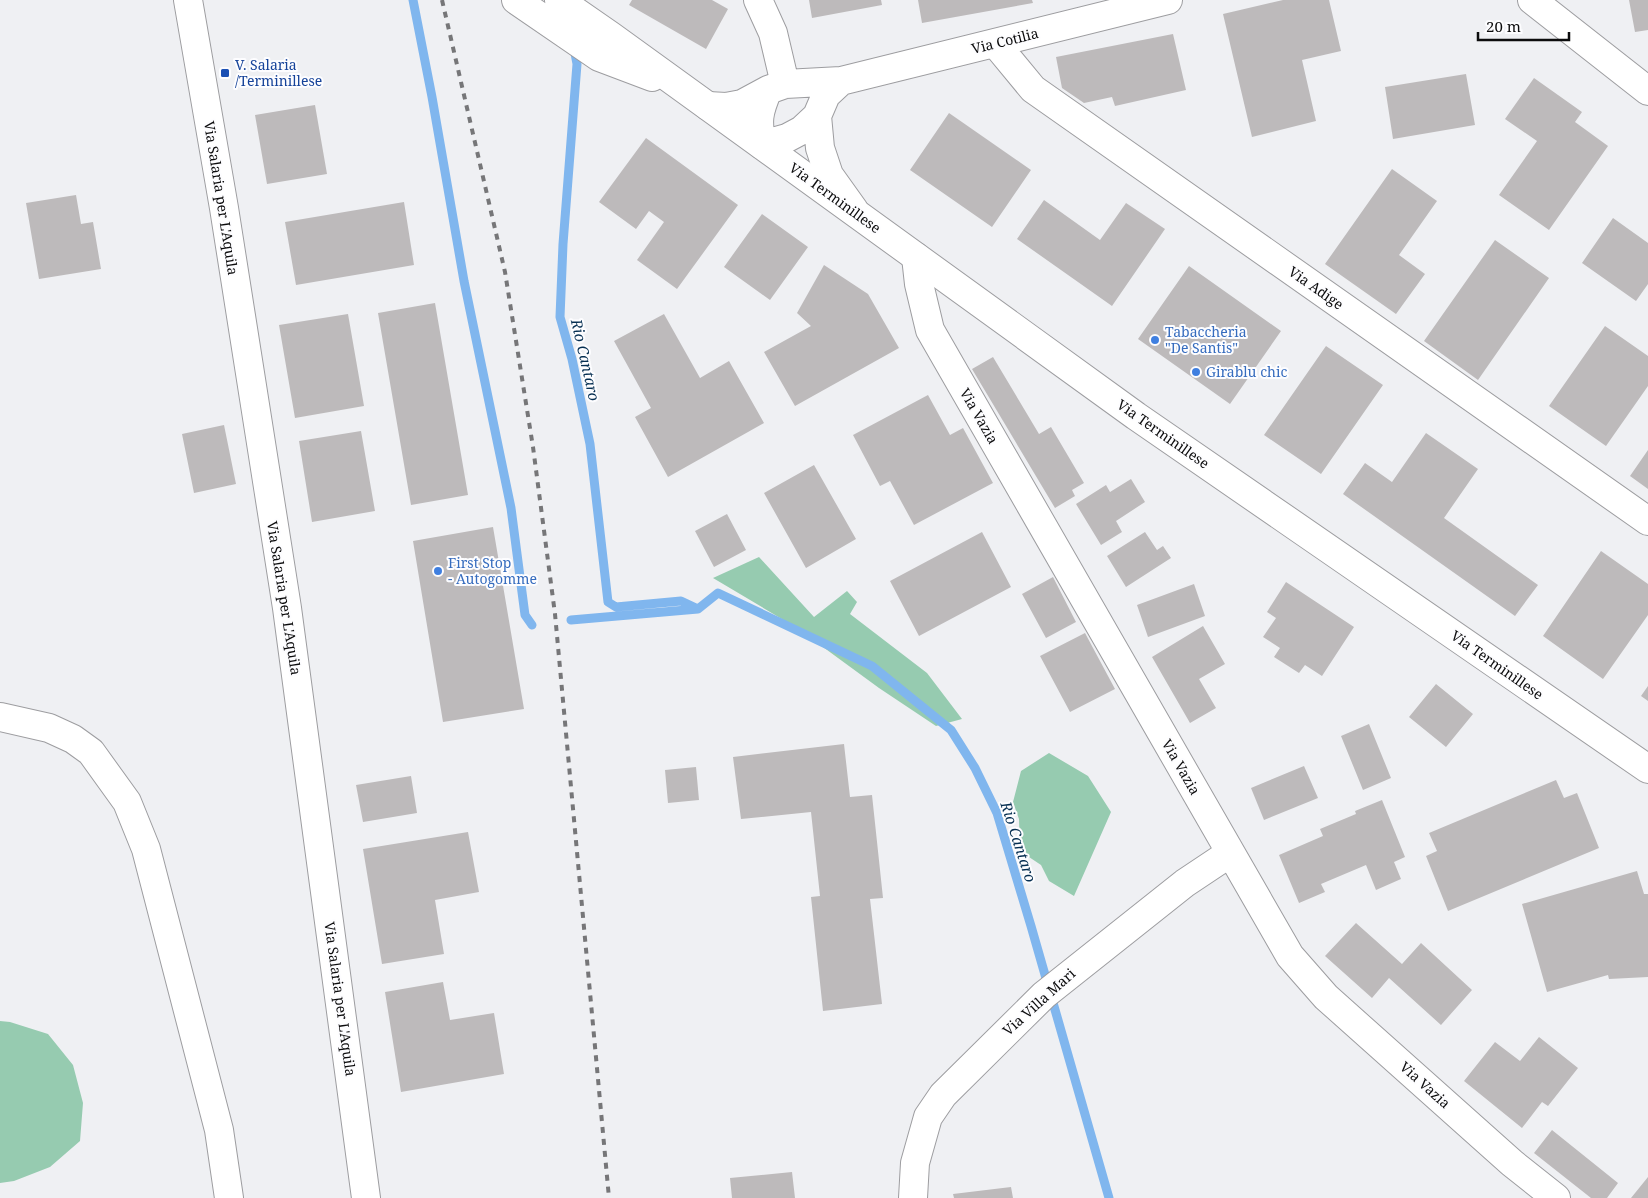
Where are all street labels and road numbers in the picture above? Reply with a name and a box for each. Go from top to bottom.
street label: Via Cotilia [969,23,1040,58]
street label: Via Salaria per L'Aquila [200,120,243,276]
street label: Via Terminillese [786,158,885,237]
street label: Via Adige [1285,262,1348,313]
street label: Via Vazia [956,384,1003,447]
street label: Via Terminillese [1113,395,1213,473]
street label: Via Salaria per L'Aquila [263,520,306,676]
street label: Via Terminillese [1447,626,1547,704]
street label: Via Vazia [1158,735,1205,798]
street label: Via Salaria per L'Aquila [320,921,361,1077]
street label: Via Villa Mari [998,964,1079,1039]
street label: Via Vazia [1396,1057,1455,1112]

